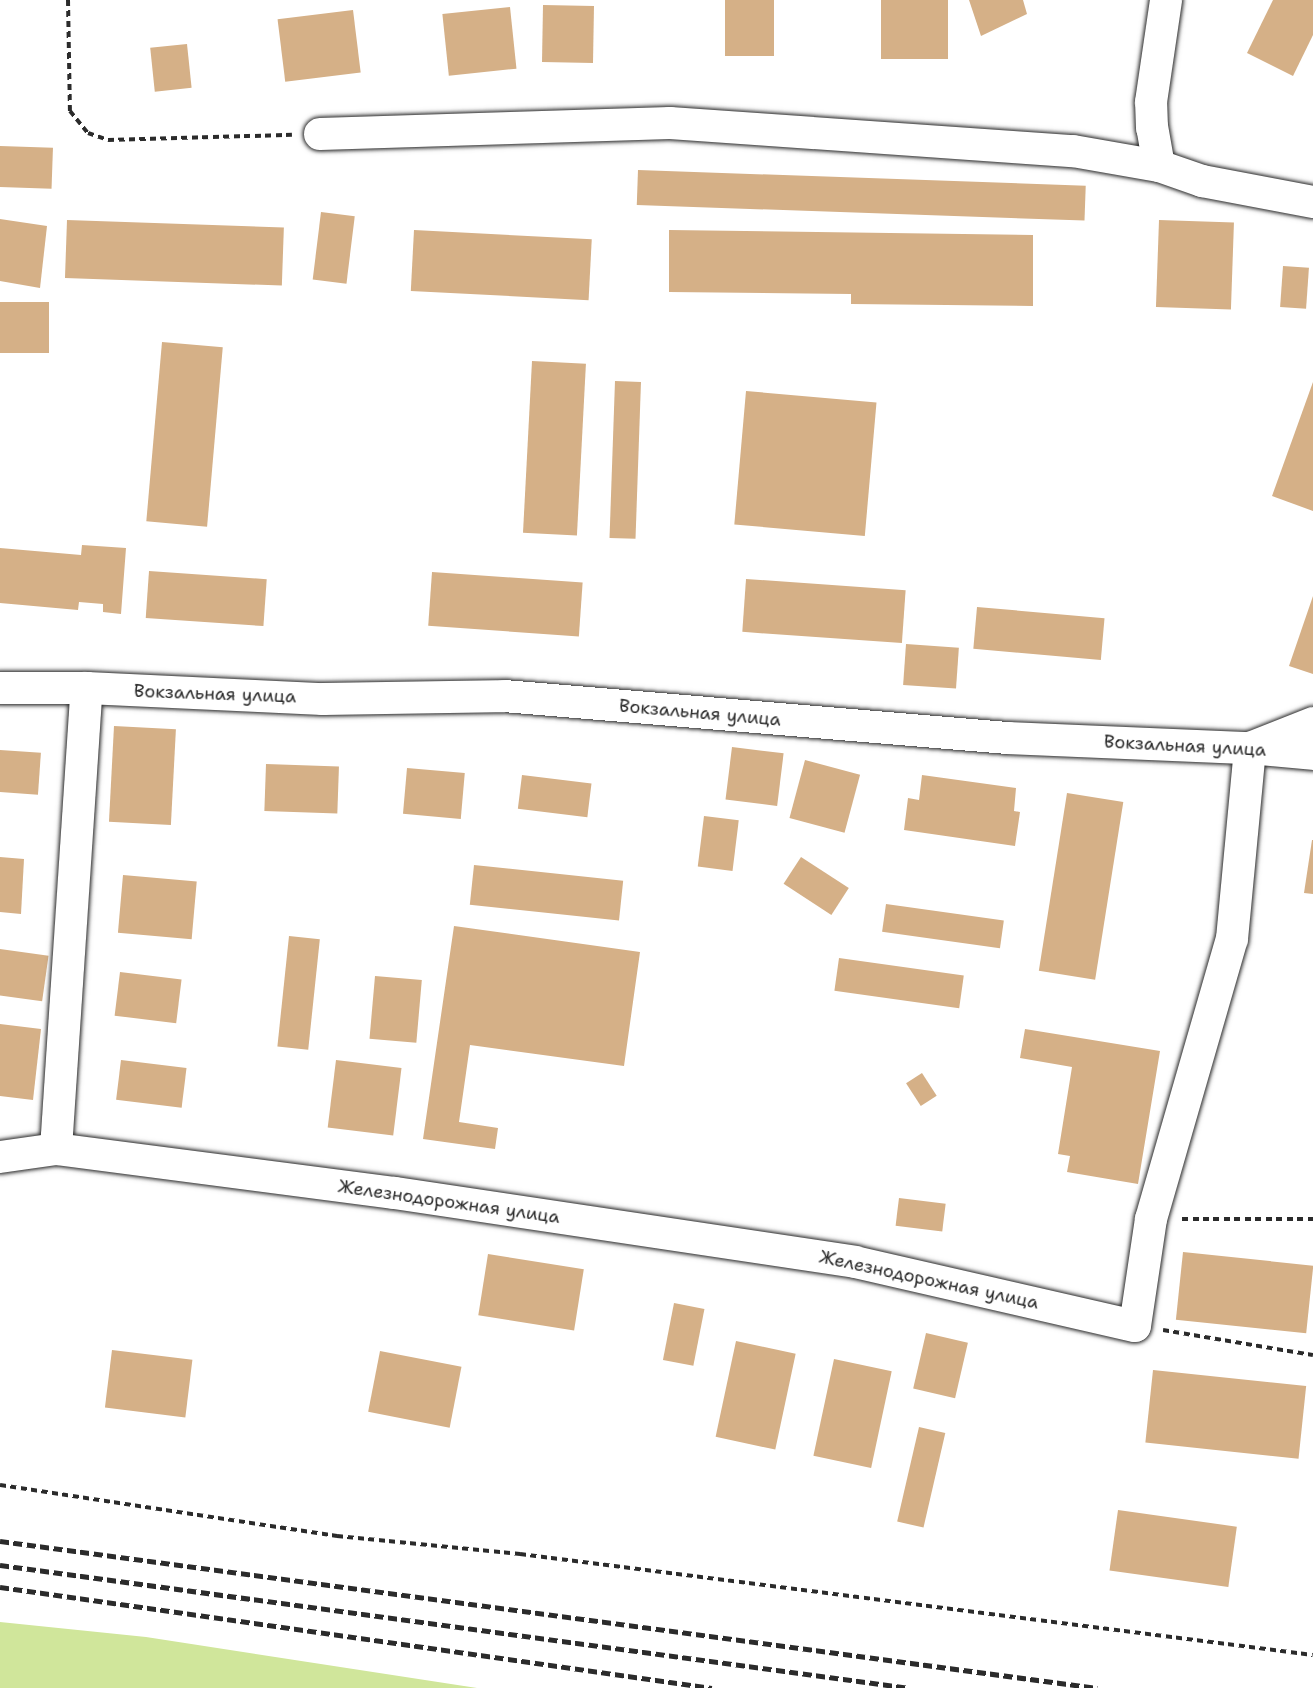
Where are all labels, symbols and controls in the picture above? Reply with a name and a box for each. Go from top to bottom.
street label: Вокзальная улица [133,680,297,708]
street label: Вокзальная улица [618,695,782,731]
street label: Вокзальная улица [1103,731,1267,761]
street label: Железнодорожная улица [337,1176,561,1228]
street label: Железнодорожная улица [817,1246,1041,1314]

